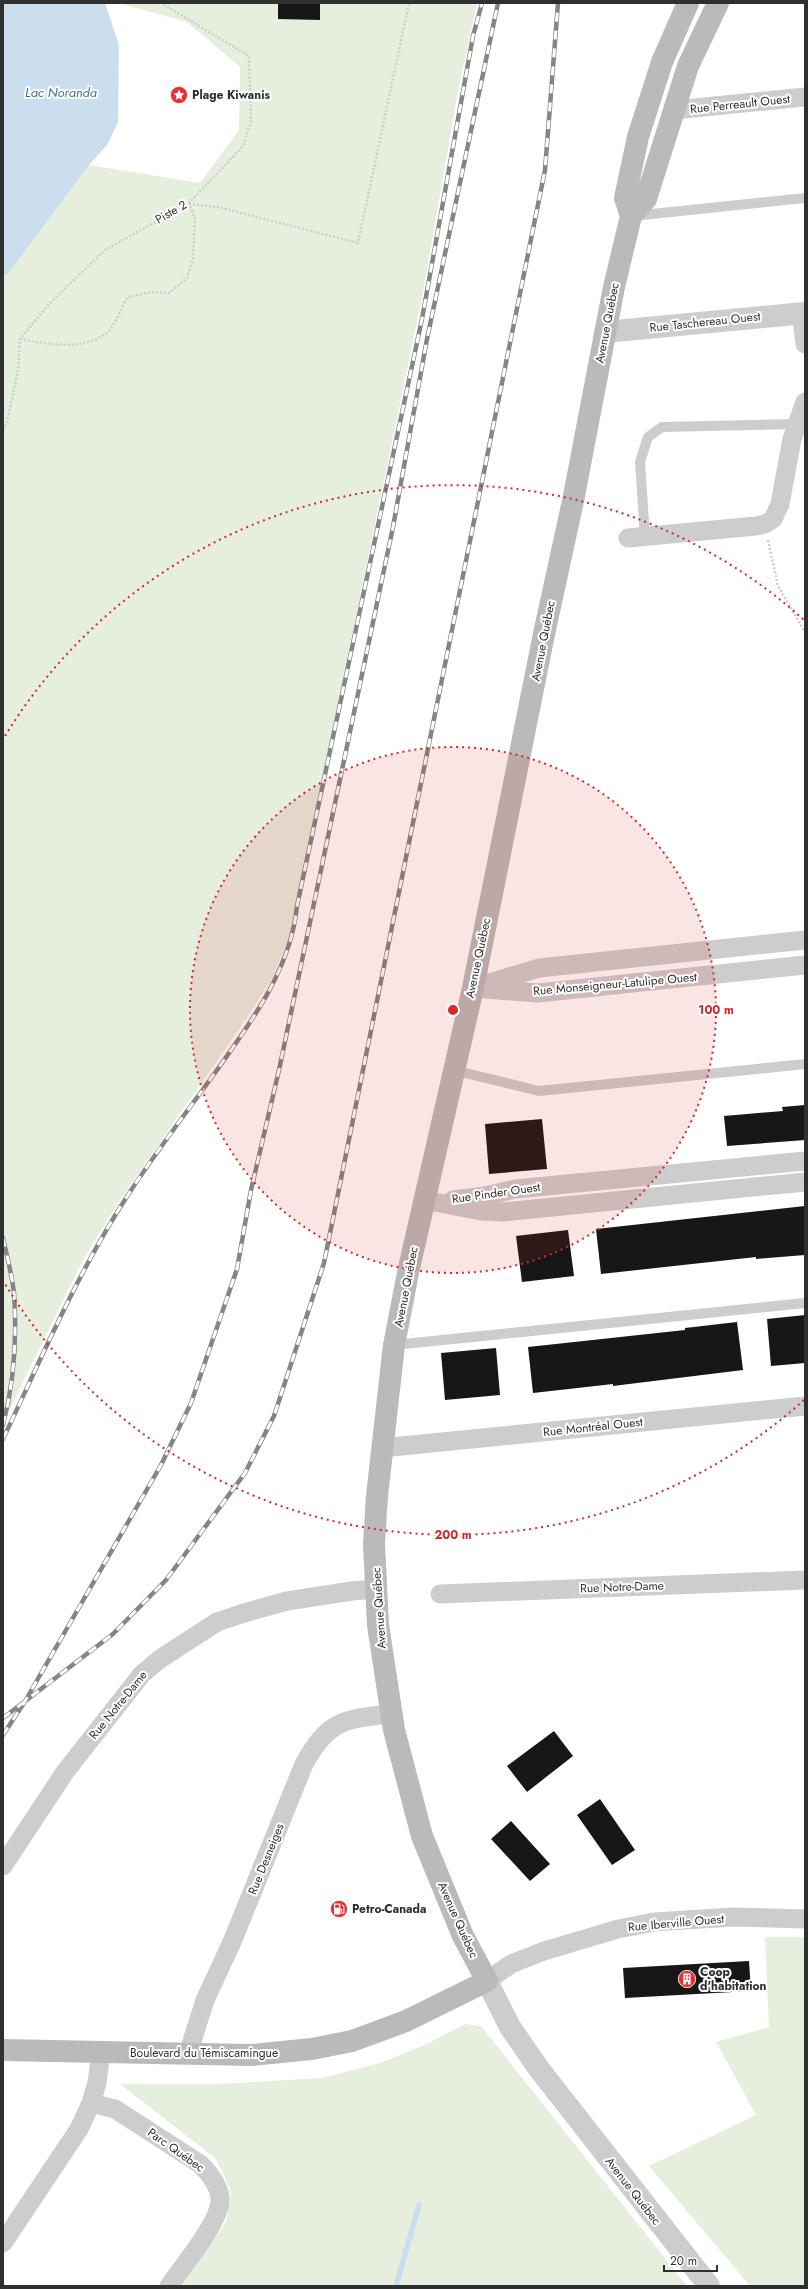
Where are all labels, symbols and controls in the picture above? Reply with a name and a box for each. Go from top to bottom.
water label: Lac Noranda [25,83,97,102]
place icon: Plage Kiwanis [169,85,189,105]
place label: Plage Kiwanis [192,86,270,104]
street label: Rue Perreault Ouest [689,90,791,118]
street label: Piste 2 [152,196,190,228]
street label: Avenue Québec [590,281,624,365]
street label: Rue Taschereau Ouest [649,307,761,337]
street label: Avenue Québec [526,599,560,683]
street label: Avenue Québec [461,916,495,1000]
street label: Rue Monseigneur-Latulipe Ouest [532,968,698,1000]
text: 100 m [698,1001,734,1019]
centre of rings [446,1003,460,1017]
street label: Rue Pinder Ouest [451,1178,542,1208]
street label: Avenue Québec [389,1245,423,1329]
street label: Rue Montréal Ouest [542,1413,644,1441]
text: 200 m [434,1526,472,1544]
street label: Avenue Québec [367,1566,391,1649]
street label: Rue Notre-Dame [580,1577,664,1597]
street label: Rue Notre-Dame [85,1667,151,1743]
street label: Rue Desneiges [244,1821,289,1897]
street label: Avenue Québec [433,1879,483,1961]
fuel station icon: Petro-Canada [329,1899,349,1919]
place label: Petro-Canada [352,1900,426,1918]
street label: Rue Iberville Ouest [627,1910,725,1936]
place label: Coop d'habitation [700,1963,767,1995]
building icon: Coop d'habitation [677,1969,697,1989]
street label: Boulevard du Témiscamingue [130,2044,278,2062]
street label: Parc Québec [144,2124,208,2176]
street label: Avenue Québec [601,2153,665,2229]
scale bar [664,2247,717,2273]
text: 20 m [670,2252,697,2270]

